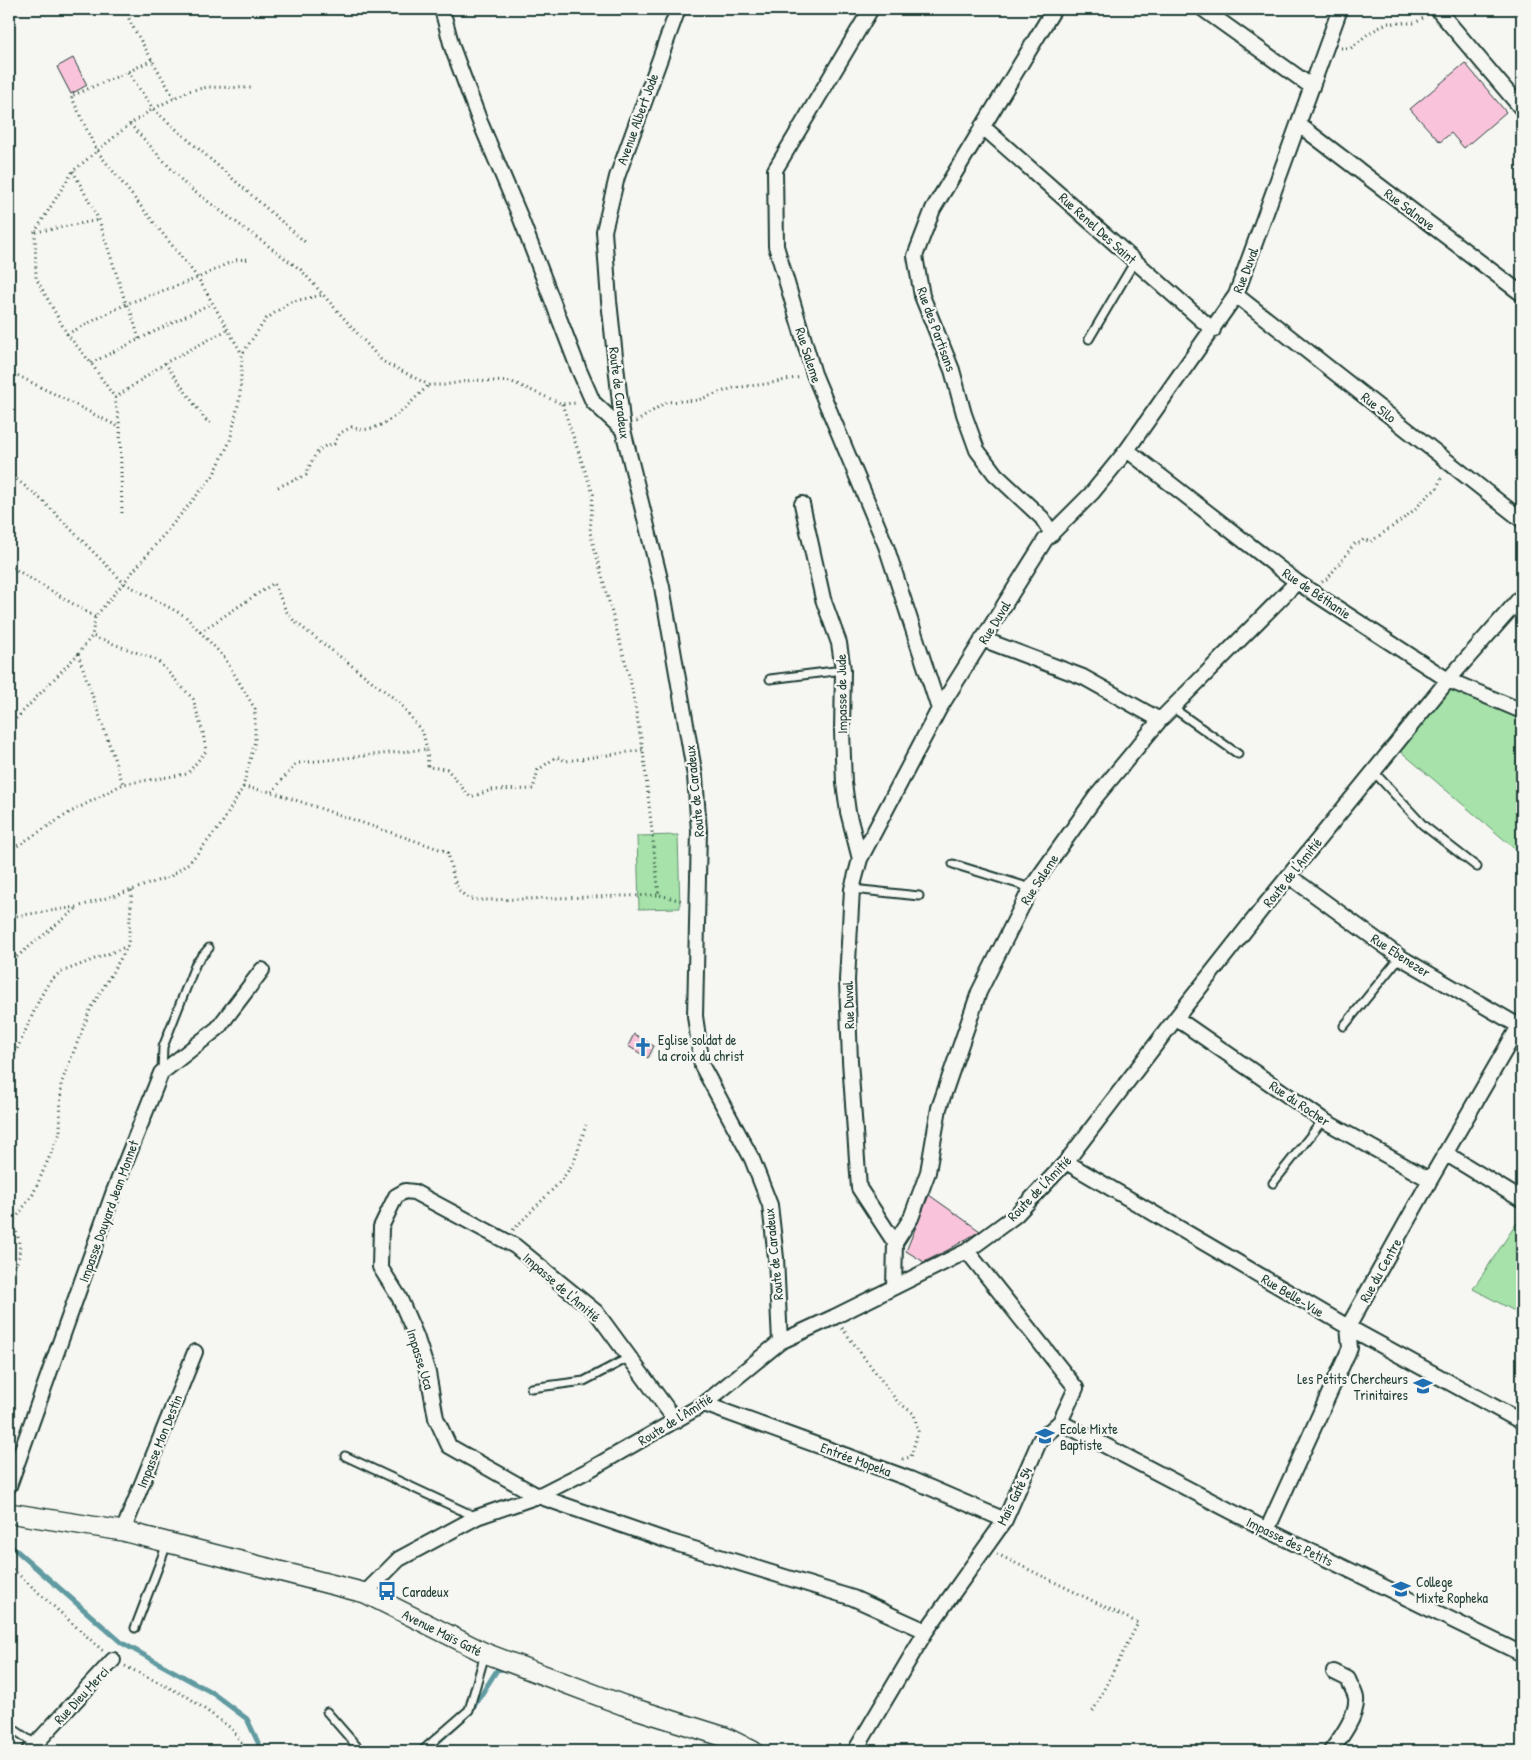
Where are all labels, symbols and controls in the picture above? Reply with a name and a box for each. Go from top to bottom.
street label: Avenue Albert Jode [612,70,662,167]
street label: Rue Salnave [1381,184,1440,235]
street label: Rue Renel Des Saint [1055,188,1141,268]
street label: Rue Duval [1228,244,1263,296]
street label: Rue des Partisans [913,284,961,374]
street label: Rue Saleme [791,325,827,385]
street label: Route de Caradeux [605,346,635,440]
street label: Rue Silo [1358,387,1401,427]
street label: Rue de Béthanie [1279,563,1355,623]
street label: Rue Duval [973,596,1015,647]
street label: Impasse de Jude [831,653,852,734]
street label: Route de Caradeux [680,744,708,838]
street label: Route de l'Amitié [1258,833,1326,911]
street label: Rue Saleme [1015,850,1063,908]
street label: Rue Ebenezer [1368,929,1435,982]
street label: Rue Duval [838,981,858,1029]
place label: Eglise soldat de la croix du christ [658,1030,744,1065]
church icon: Eglise soldat de la croix du christ [632,1036,654,1058]
street label: Rue du Rocher [1266,1076,1335,1131]
street label: Impasse Douyard Jean Monnet [73,1137,144,1285]
street label: Route de l'Amitié [1003,1151,1075,1225]
street label: Route de Caradeux [759,1207,787,1301]
street label: Rue du Centre [1355,1234,1406,1305]
street label: Impasse de l'Amitié [518,1248,605,1327]
street label: Rue Belle-Vue [1258,1269,1328,1321]
street label: Impasse Uca [402,1326,439,1392]
place label: Les Petits Chercheurs Trinitaires [1297,1369,1408,1404]
school or university icon: Les Petits Chercheurs Trinitaires [1412,1375,1434,1397]
street label: Route de l'Amitié [634,1388,716,1449]
street label: Impasse Mon Destin [132,1391,187,1491]
place label: Ecole Mixte Baptiste [1060,1419,1118,1455]
school or university icon: Ecole Mixte Baptiste [1034,1425,1056,1447]
street label: Entrée Mopeka [818,1437,894,1482]
street label: Maïs Gaté 54 [992,1464,1036,1528]
street label: Impasse des Petits [1243,1512,1336,1571]
place label: College Mixte Ropheka [1416,1572,1489,1608]
school or university icon: College Mixte Ropheka [1390,1578,1412,1600]
bus stop icon: Caradeux [376,1580,398,1602]
place label: Caradeux [402,1582,449,1601]
street label: Avenue Maïs Gaté [399,1604,486,1660]
street label: Rue Dieu Merci [49,1662,113,1728]

